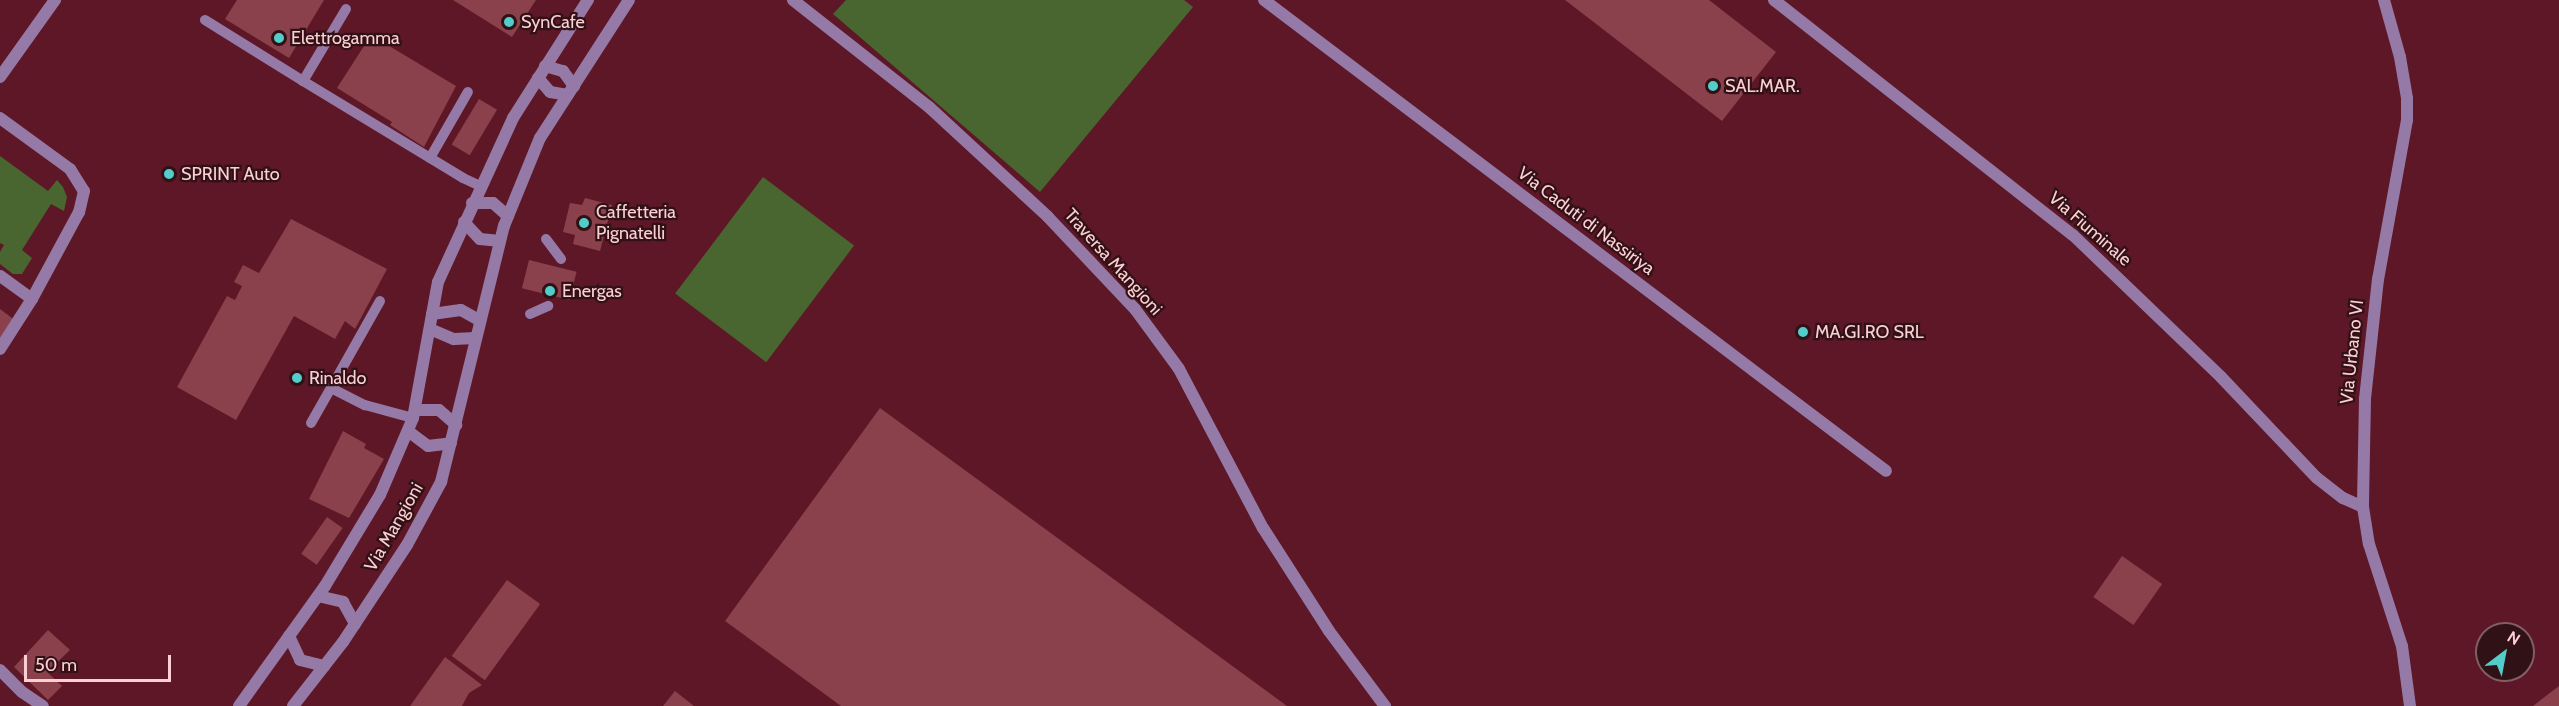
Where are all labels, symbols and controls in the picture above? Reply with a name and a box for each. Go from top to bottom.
place label: SynCafe [521,11,585,33]
marker: SynCafe [502,15,516,29]
place label: Elettrogamma [291,27,400,49]
marker: Elettrogamma [272,31,286,45]
place label: SAL.MAR. [1725,75,1800,97]
marker: SAL.MAR. [1706,79,1720,93]
street label: Via Caduti di Nassiriya [1513,162,1659,280]
place label: SPRINT Auto [181,163,280,185]
marker: SPRINT Auto [162,167,176,181]
street label: Via Fiuminale [2044,187,2136,271]
place label: Caffetteria Pignatelli [596,202,676,244]
street label: Traversa Mangioni [1060,204,1166,320]
marker: Caffetteria Pignatelli [577,216,591,230]
place label: Energas [562,280,622,302]
marker: Energas [543,284,557,298]
street label: Via Urbano VI [2336,299,2368,405]
place label: MA.GI.RO SRL [1815,321,1924,343]
marker: MA.GI.RO SRL [1796,325,1810,339]
place label: Rinaldo [309,367,366,389]
marker: Rinaldo [290,371,304,385]
street label: Via Mangioni [360,479,428,575]
north arrow [2475,622,2535,682]
text: N [2504,627,2524,649]
scale bar [27,643,174,681]
text: 50 m [35,654,77,676]

